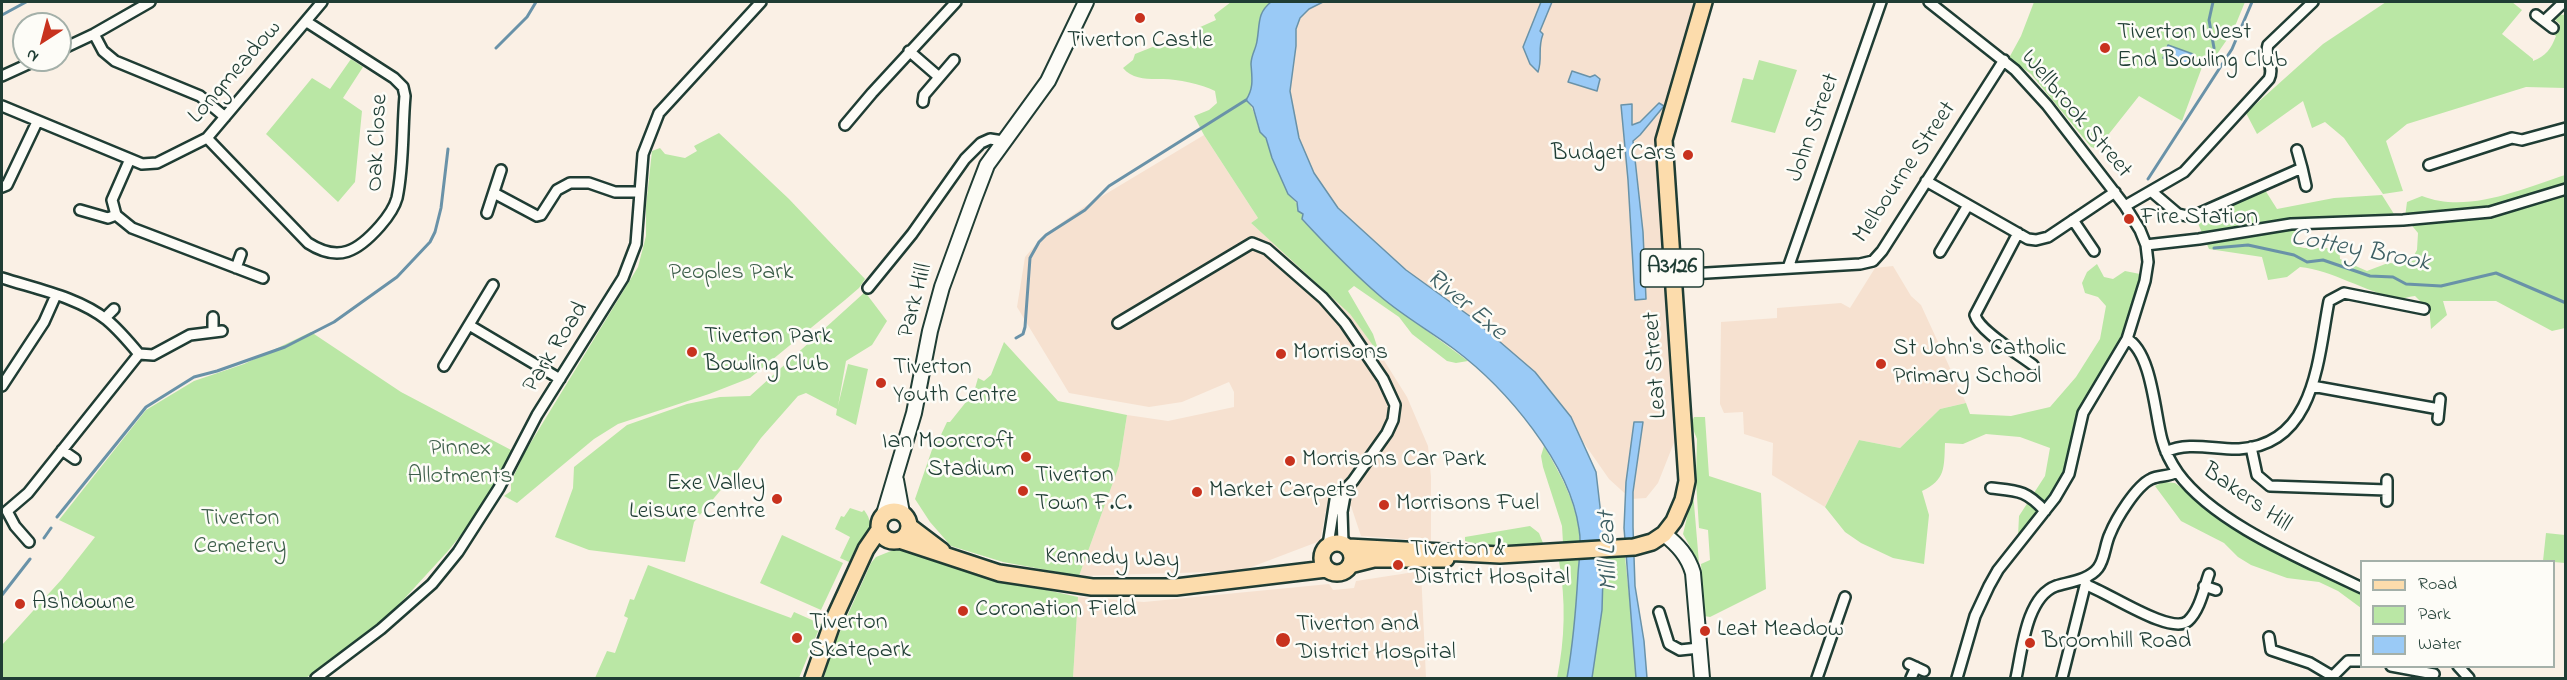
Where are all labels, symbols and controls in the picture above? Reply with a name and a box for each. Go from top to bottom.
marker: Tiverton Castle [1133,11,1147,25]
north arrow [12,12,72,72]
street label: Longmeadow [183,15,289,131]
place label: Tiverton West End Bowling Club [2117,20,2287,76]
place label: Tiverton Castle [1067,28,1213,56]
marker: Tiverton West End Bowling Club [2098,41,2112,55]
text: N [21,42,44,68]
street label: Wellbrook Street [2013,45,2137,185]
street label: John Street [1782,70,1848,186]
street label: Oak Close [362,93,396,193]
street label: Melbourne Street [1848,97,1964,249]
place label: Budget Cars [1551,141,1676,169]
marker: Budget Cars [1681,148,1695,162]
place label: Fire Station [2141,205,2258,233]
marker: Fire Station [2122,212,2136,226]
water label: Cottey Brook [2288,223,2432,281]
road number: A3126 [1640,249,1704,287]
park label: Peoples Park [669,260,793,288]
street label: Park Hill [893,261,941,341]
water label: River Exe [1419,263,1511,349]
street label: Park Road [518,297,596,399]
street label: Leat Street [1639,311,1675,419]
place label: Tiverton Park Bowling Club [704,324,832,380]
place label: St John's Catholic Primary School [1893,336,2066,392]
place label: Morrisons [1293,340,1388,368]
marker: Tiverton Park Bowling Club [685,345,699,359]
marker: Morrisons [1274,347,1288,361]
place label: Tiverton Youth Centre [893,355,1017,411]
marker: St John's Catholic Primary School [1874,357,1888,371]
marker: Tiverton Youth Centre [874,376,888,390]
place label: Ian Moorcroft Stadium [882,429,1014,485]
park label: Pinnex Allotments [408,436,512,492]
place label: Morrisons Car Park [1302,447,1486,475]
marker: Ian Moorcroft Stadium [1019,450,1033,464]
marker: Morrisons Car Park [1283,454,1297,468]
street label: Bakers Hill [2196,458,2296,540]
place label: Tiverton Town F.C. [1035,463,1132,519]
place label: Exe Valley Leisure Centre [629,471,765,527]
place label: Market Carpets [1209,478,1357,506]
marker: Tiverton Town F.C. [1016,484,1030,498]
marker: Market Carpets [1190,485,1204,499]
place label: Morrisons Fuel [1396,491,1539,519]
marker: Exe Valley Leisure Centre [770,492,784,506]
marker: Morrisons Fuel [1377,498,1391,512]
park label: Tiverton Cemetery [194,506,286,562]
water label: Mill Leat [1593,511,1627,591]
place label: Tiverton & District Hospital [1410,537,1570,593]
street label: Kennedy Way [1044,543,1180,577]
marker: Tiverton & District Hospital [1391,558,1405,572]
legend [2360,560,2555,668]
text: Road [2418,572,2457,598]
place label: Ashdowne [32,590,135,618]
marker: Ashdowne [13,597,27,611]
place label: Coronation Field [975,597,1136,625]
text: Park [2418,602,2451,628]
marker: Coronation Field [956,604,970,618]
place label: Tiverton Skatepark [809,610,911,666]
place label: Tiverton and District Hospital [1296,612,1456,668]
place label: Leat Meadow [1717,617,1844,645]
marker: Leat Meadow [1698,624,1712,638]
place label: Broomhill Road [2042,629,2191,657]
marker: Tiverton Skatepark [790,631,804,645]
marker: Tiverton and District Hospital [1274,631,1292,649]
text: Water [2418,632,2461,658]
marker: Broomhill Road [2023,636,2037,650]

